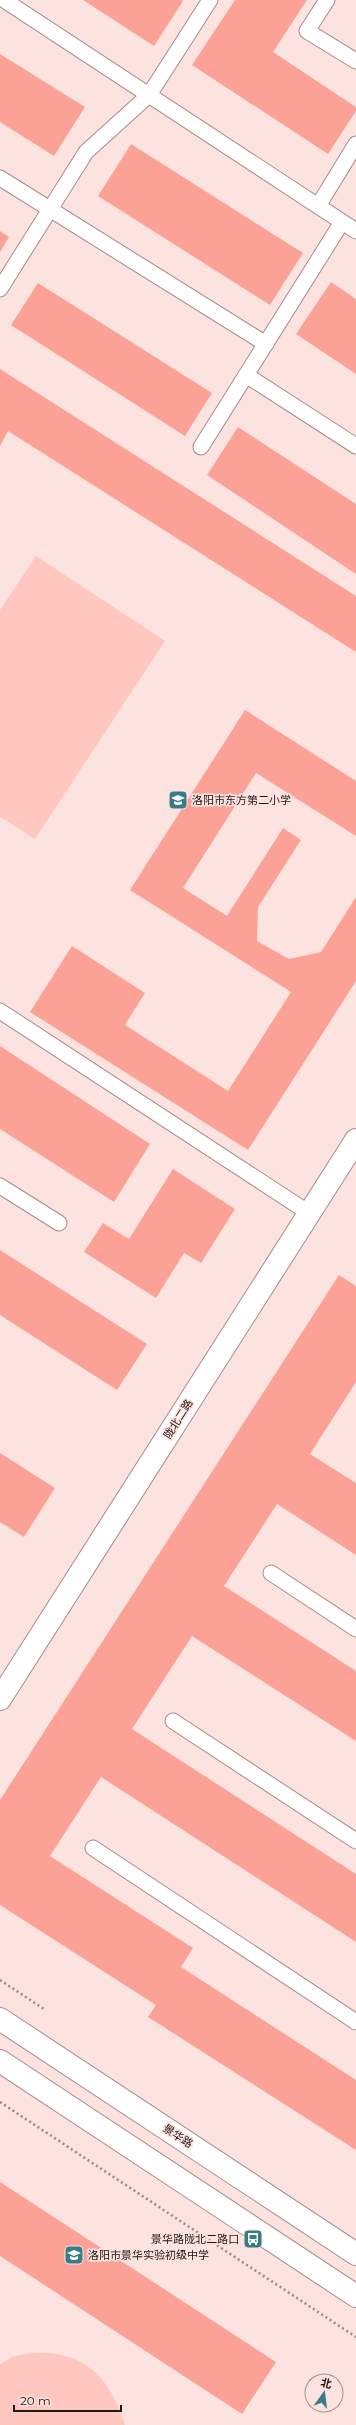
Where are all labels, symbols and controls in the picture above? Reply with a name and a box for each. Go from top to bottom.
school or university icon: 洛阳市东方第二小学 [167,789,189,811]
place label: 洛阳市东方第二小学 [192,793,291,807]
street label: 陇北二路 [160,1397,196,1441]
street label: 景华路 [160,2121,196,2151]
bus stop icon: 景华路陇北二路口 [242,2228,264,2250]
place label: 景华路陇北二路口 [151,2232,239,2246]
school or university icon: 洛阳市景华实验初级中学 [63,2244,85,2266]
place label: 洛阳市景华实验初级中学 [88,2248,209,2262]
north arrow [304,2373,344,2413]
text: 北 [319,2375,333,2391]
scale bar [14,2387,121,2413]
text: 20 m [20,2393,51,2408]

